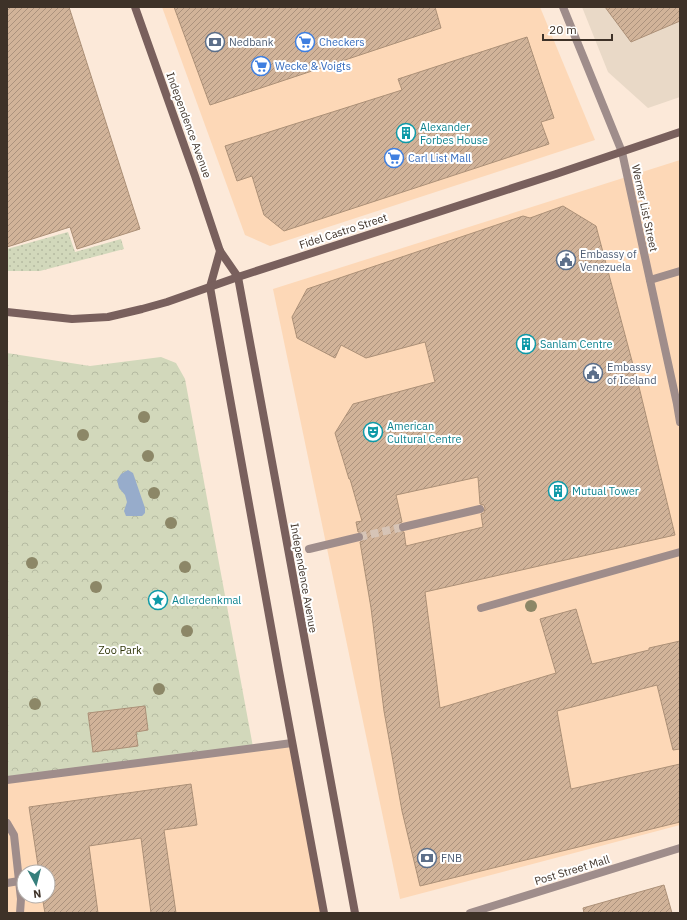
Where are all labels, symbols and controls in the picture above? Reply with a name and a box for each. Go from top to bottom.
scale bar [543,16,612,42]
text: 20 m [549,22,577,37]
bank icon: Nedbank [204,31,226,53]
supermarket icon: Checkers [294,31,316,53]
place label: Nedbank [229,35,274,49]
place label: Checkers [319,35,365,49]
supermarket icon: Wecke & Voigts [250,55,272,77]
place label: Wecke & Voigts [275,59,351,73]
street label: Independence Avenue [163,70,215,180]
place label: Alexander Forbes House [420,120,488,147]
building icon: Alexander Forbes House [395,122,417,144]
supermarket icon: Carl List Mall [383,147,405,169]
place label: Carl List Mall [408,151,471,165]
street label: Werner List Street [629,163,661,253]
street label: Fidel Castro Street [297,210,389,252]
place label: Embassy of Venezuela [580,247,637,274]
public building icon: Embassy of Venezuela [555,249,577,271]
building icon: Sanlam Centre [515,333,537,355]
place label: Sanlam Centre [540,337,613,351]
place label: Embassy of Iceland [607,360,657,387]
public building icon: Embassy of Iceland [582,362,604,384]
place label: American Cultural Centre [387,419,462,446]
theatre icon: American Cultural Centre [362,421,384,443]
building icon: Mutual Tower [547,480,569,502]
place label: Mutual Tower [572,484,639,498]
street label: Independence Avenue [287,522,321,634]
place icon: Adlerdenkmal [147,589,169,611]
place label: Adlerdenkmal [172,593,241,607]
park label: Zoo Park [98,643,142,657]
bank icon: FNB [416,847,438,869]
place label: FNB [441,851,462,865]
street label: Post Street Mall [533,852,611,888]
north arrow [16,864,56,904]
text: N [32,886,42,901]

